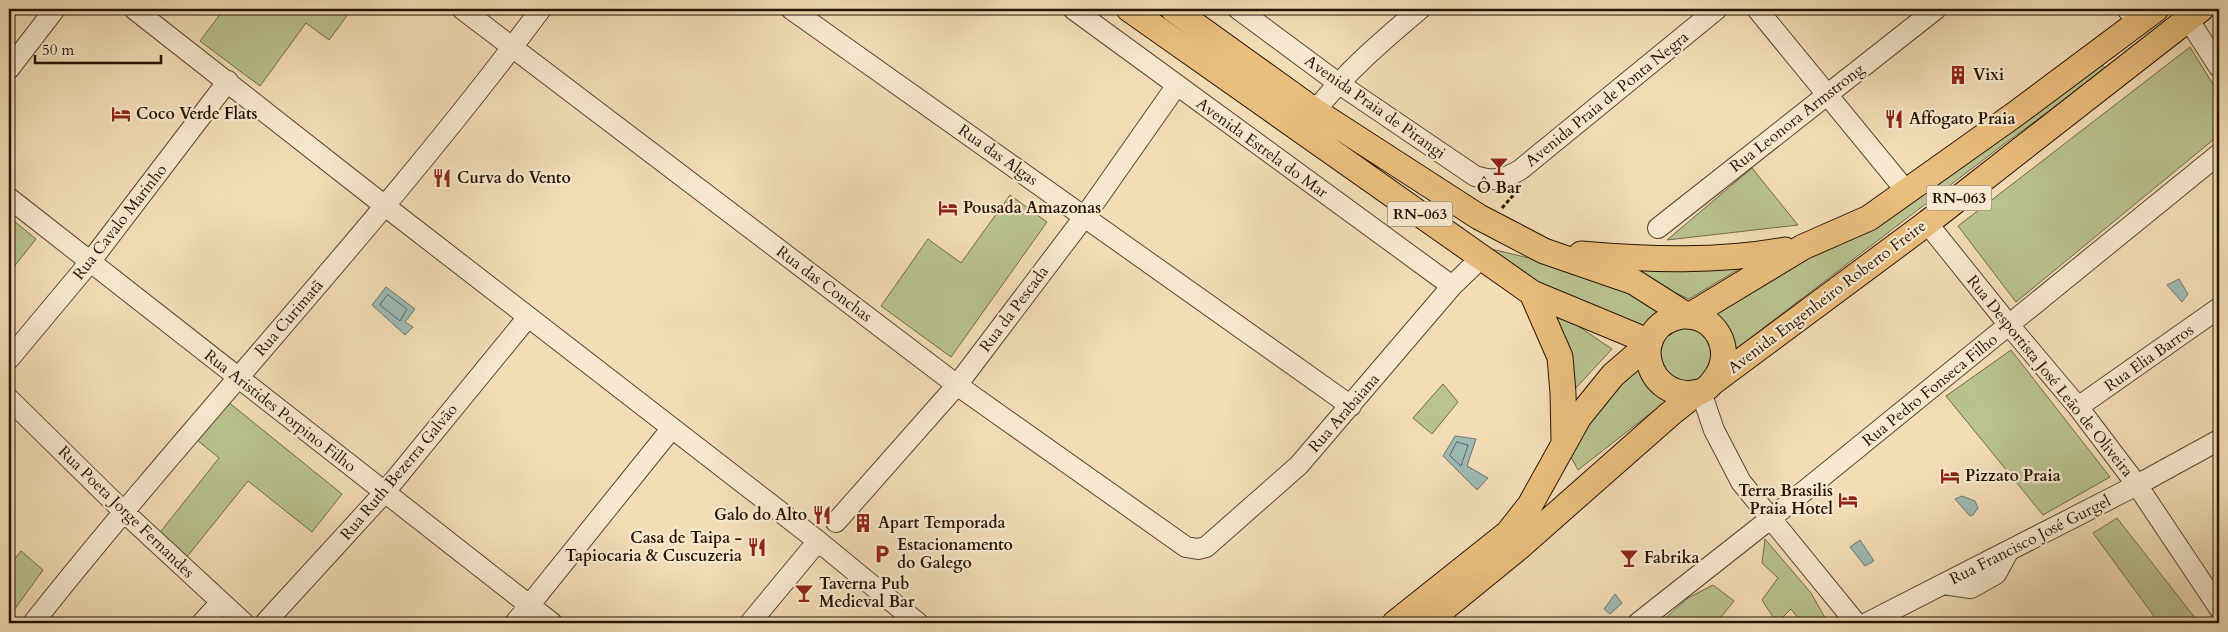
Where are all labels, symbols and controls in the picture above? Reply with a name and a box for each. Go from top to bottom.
street label: Avenida Praia de Ponta Negra [1521,26,1693,172]
scale bar [35,32,161,64]
text: 50 m [42,40,74,60]
street label: Avenida Praia de Pirangi [1300,50,1450,164]
street label: Rua Leonora Armstrong [1725,58,1869,178]
building icon: Vixi [1947,64,1969,86]
place label: Vixi [1973,64,2004,86]
street label: Avenida Estrela do Mar [1192,93,1333,203]
hotel icon: Coco Verde Flats [110,103,132,125]
place label: Coco Verde Flats [136,103,258,125]
restaurant icon: Affogato Praia [1883,108,1905,130]
place label: Affogato Praia [1909,108,2015,130]
street label: Rua das Algas [954,119,1042,191]
bar icon: Ô Bar [1488,155,1510,177]
street label: Rua Cavalo Marinho [68,159,172,284]
restaurant icon: Curva do Vento [431,167,453,189]
place label: Curva do Vento [457,167,571,189]
place label: Ô Bar [1477,176,1522,199]
road number: RN-063 [1926,186,1992,210]
hotel icon: Pousada Amazonas [937,197,959,219]
place label: Pousada Amazonas [963,197,1101,219]
road number: RN-063 [1388,202,1452,226]
street label: Avenida Engenheiro Roberto Freire [1723,215,1931,379]
street label: Rua das Conchas [772,241,876,327]
street label: Rua da Pescada [974,261,1054,357]
street label: Rua Desportista José Leão de Oliveira [1962,270,2138,482]
street label: Rua Curimatã [250,275,328,361]
street label: Rua Elia Barros [2100,319,2198,397]
street label: Rua Pedro Fonseca Filho [1858,328,2003,451]
street label: Rua Aristides Porpino Filho [199,345,361,478]
street label: Rua Arabaiana [1304,369,1385,457]
street label: Rua Ruth Bezerra Galvão [335,399,463,545]
street label: Rua Poeta Jorge Fernandes [53,441,199,583]
hotel icon: Pizzato Praia [1939,465,1961,487]
place label: Pizzato Praia [1965,465,2061,487]
place label: Terra Brasilis Praia Hotel [1738,480,1833,520]
hotel icon: Terra Brasilis Praia Hotel [1837,489,1859,511]
street label: Rua Francisco José Gurgel [1946,490,2114,590]
place label: Galo do Alto [714,504,807,526]
restaurant icon: Galo do Alto [811,504,833,526]
building icon: Apart Temporada [852,512,874,534]
place label: Apart Temporada [878,512,1006,534]
place label: Casa de Taipa - Tapiocaria & Cuscuzeria [565,527,742,567]
place label: Estacionamento do Galego [897,534,1013,574]
restaurant icon: Casa de Taipa - Tapiocaria & Cuscuzeria [746,536,768,558]
parking icon: Estacionamento do Galego [871,543,893,565]
bar icon: Fabrika [1618,547,1640,569]
place label: Fabrika [1644,547,1700,569]
place label: Taverna Pub Medieval Bar [819,573,915,613]
bar icon: Taverna Pub Medieval Bar [793,582,815,604]

